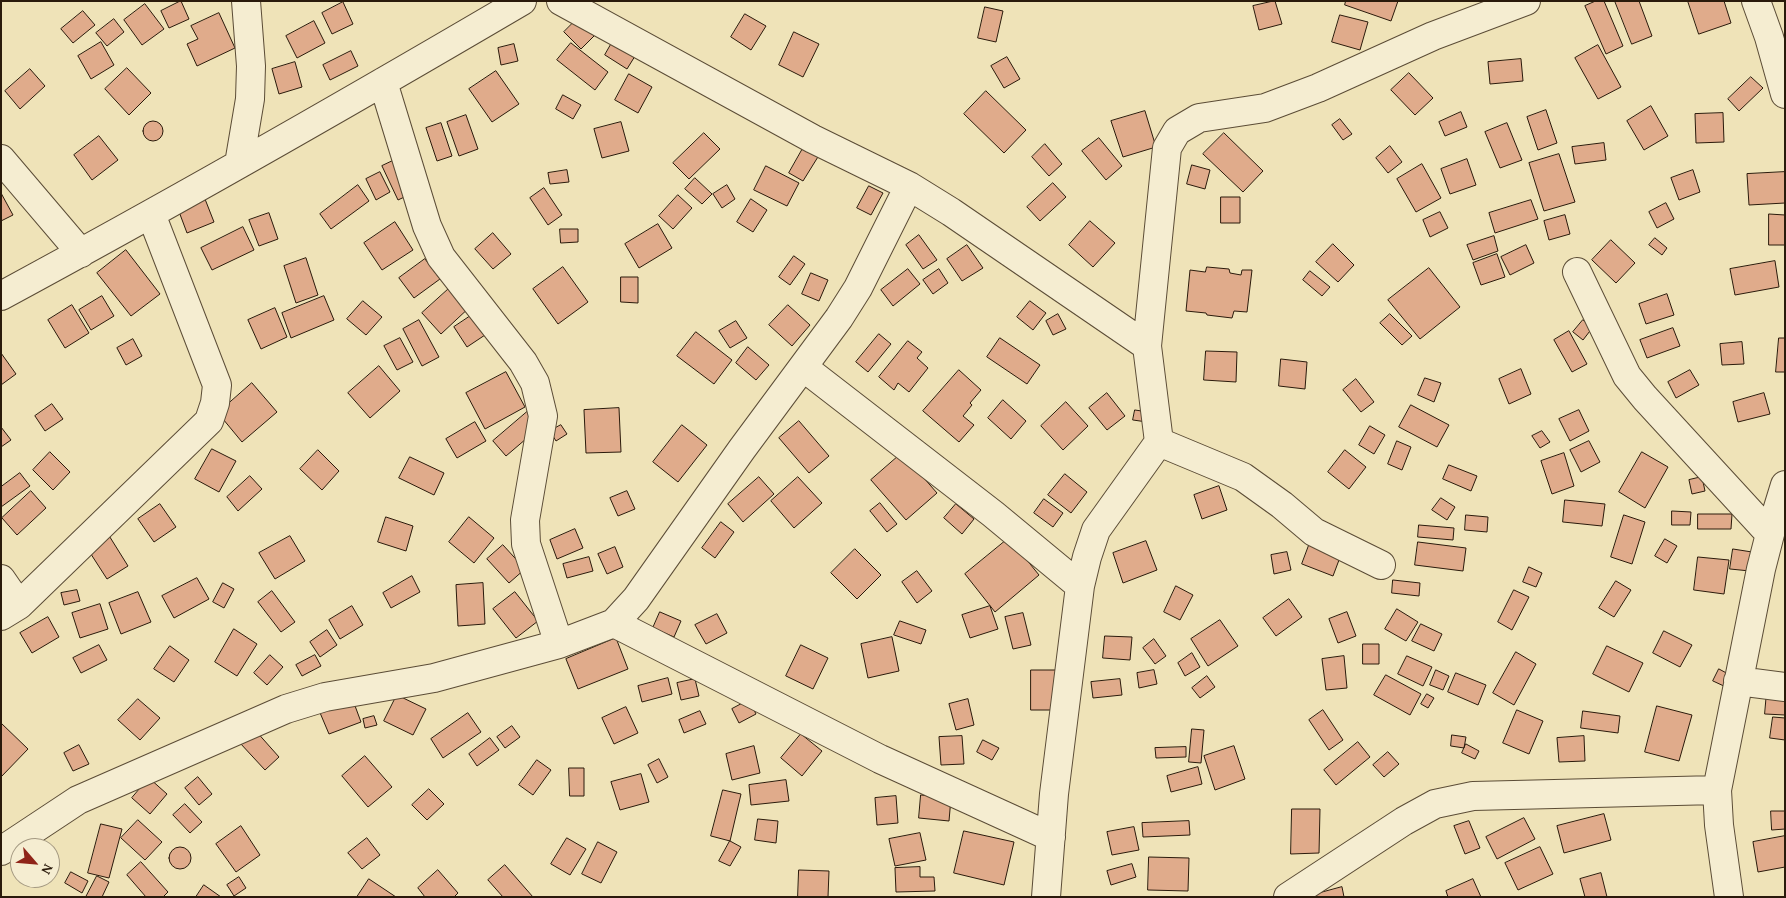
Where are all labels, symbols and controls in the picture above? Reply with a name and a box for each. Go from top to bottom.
north arrow [10,838,60,888]
text: N [36,861,59,878]

